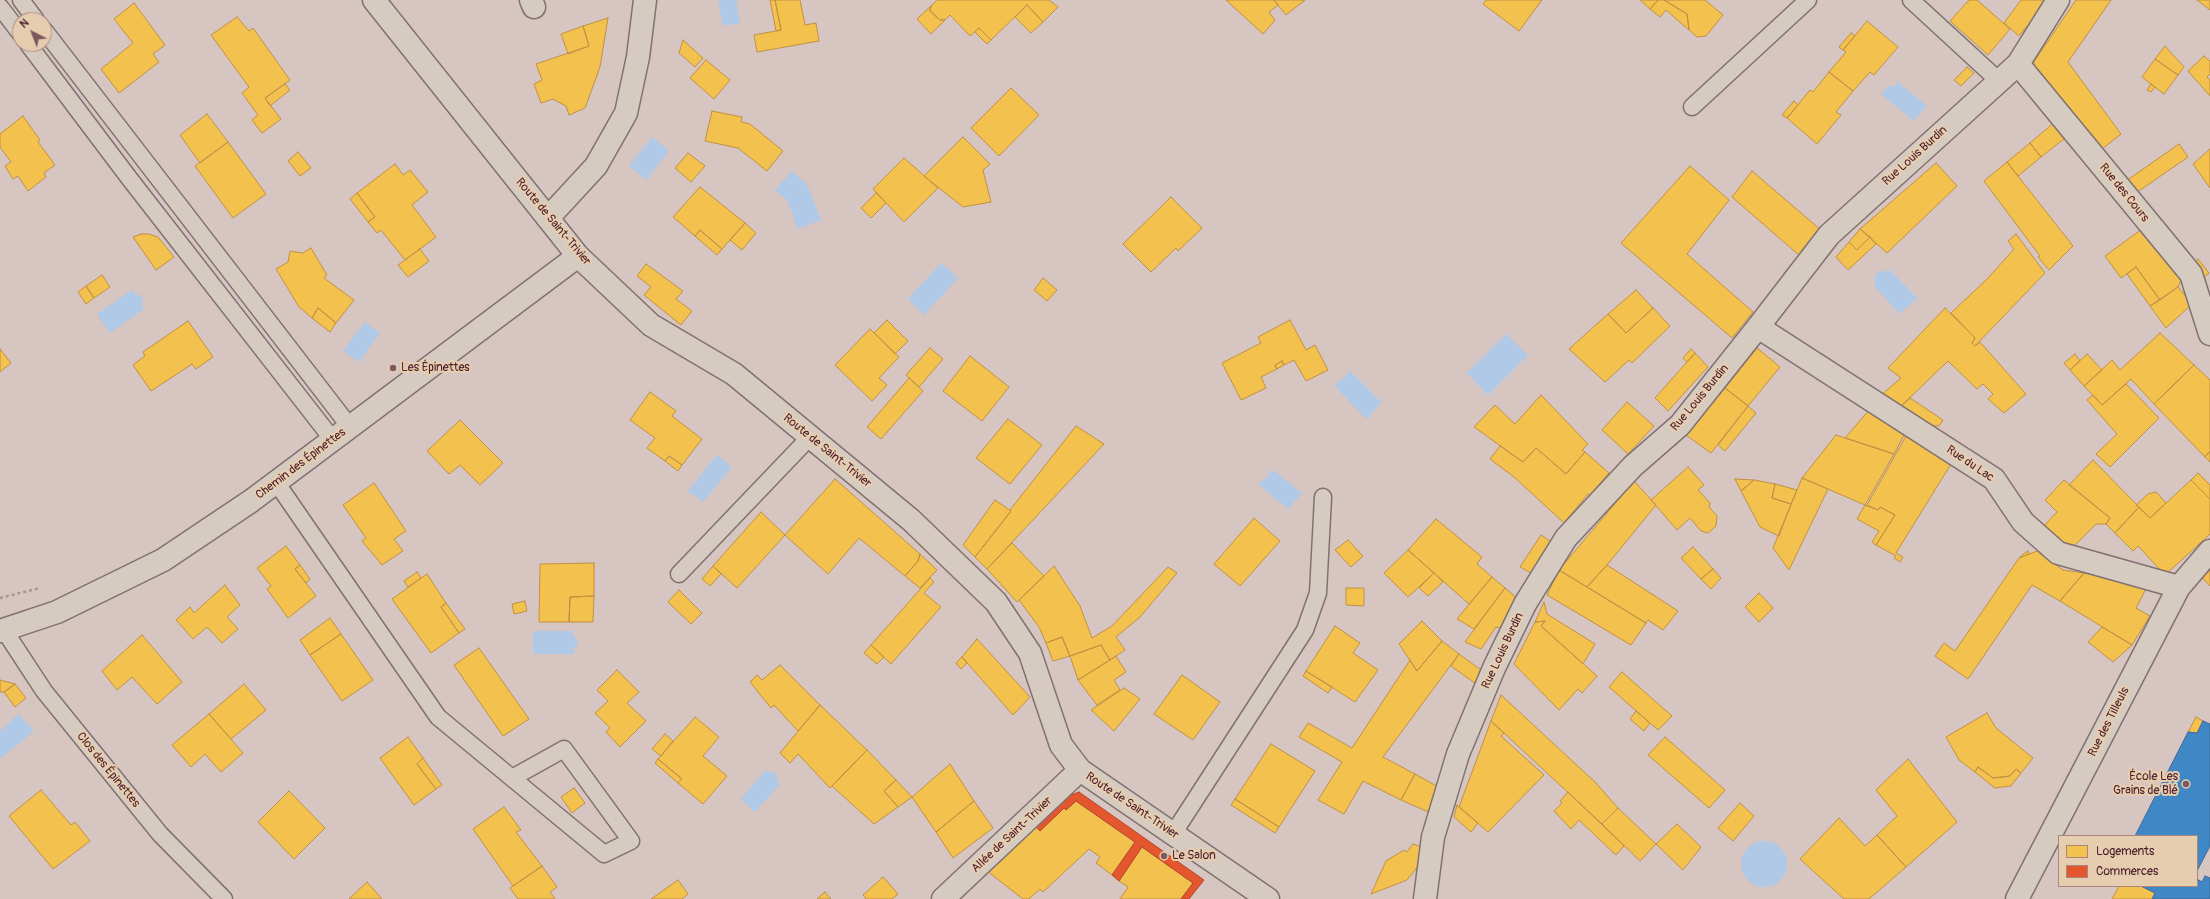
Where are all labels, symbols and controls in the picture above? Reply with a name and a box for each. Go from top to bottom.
north arrow [12,12,52,52]
text: N [17,16,31,31]
street label: Rue Louis Burdin [1880,123,1950,189]
street label: Rue des Cours [2096,161,2152,225]
street label: Route de Saint-Trivier [512,175,594,269]
place label: Les Épinettes [401,361,470,375]
street label: Rue Louis Burdin [1668,362,1732,434]
marker: Les Épinettes [388,363,398,373]
street label: Route de Saint-Trivier [780,411,874,491]
street label: Chemin des Épinettes [253,425,349,503]
street label: Rue du Lac [1943,443,1997,485]
street label: Rue Louis Burdin [1479,611,1527,691]
street label: Rue des Tilleuls [2085,685,2133,759]
street label: Clos des Épinettes [73,729,143,811]
street label: Route de Saint-Trivier [1083,769,1181,843]
place label: École Les Grains de Blé [2113,770,2178,798]
marker: École Les Grains de Blé [2181,779,2191,789]
street label: Allée de Saint-Trivier [969,794,1055,876]
legend [2058,835,2198,887]
text: Logements [2096,844,2154,859]
place label: Le Salon [1172,849,1216,863]
marker: Le Salon [1159,851,1169,861]
text: Commerces [2096,864,2158,879]

